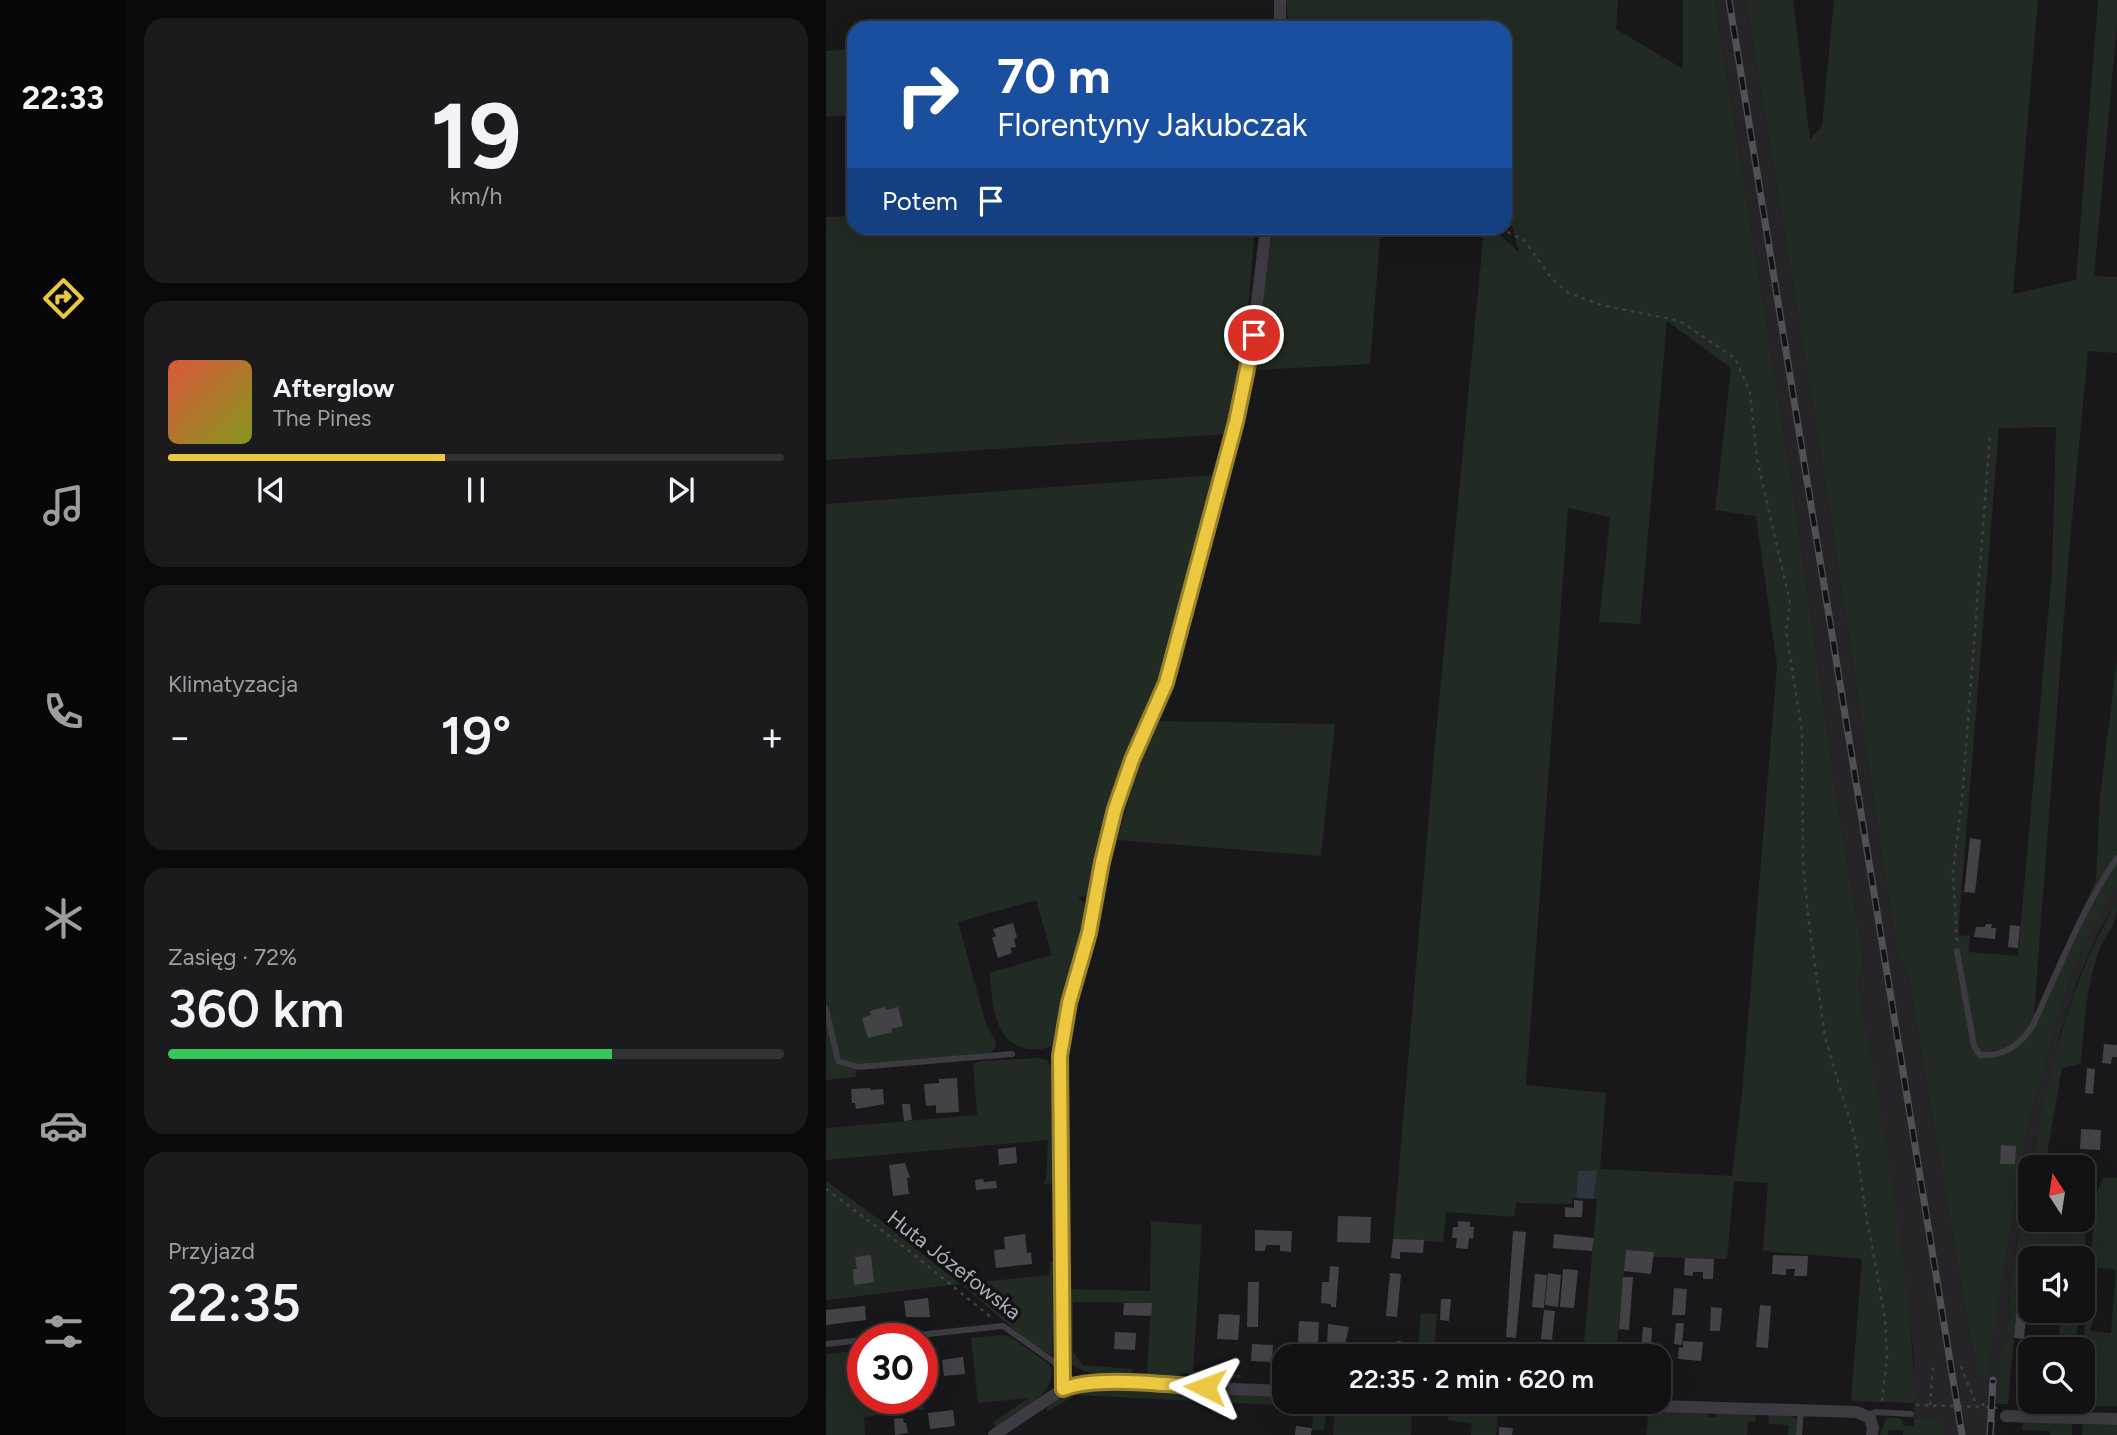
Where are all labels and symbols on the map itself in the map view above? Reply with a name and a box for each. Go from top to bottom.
pin [1224,305,1284,365]
north arrow [2018,1155,2095,1232]
street label: Huta Józefowska [883,1205,1026,1324]
speed limit sign: 30 [847,1323,938,1414]
position arrow [1168,1350,1242,1424]

